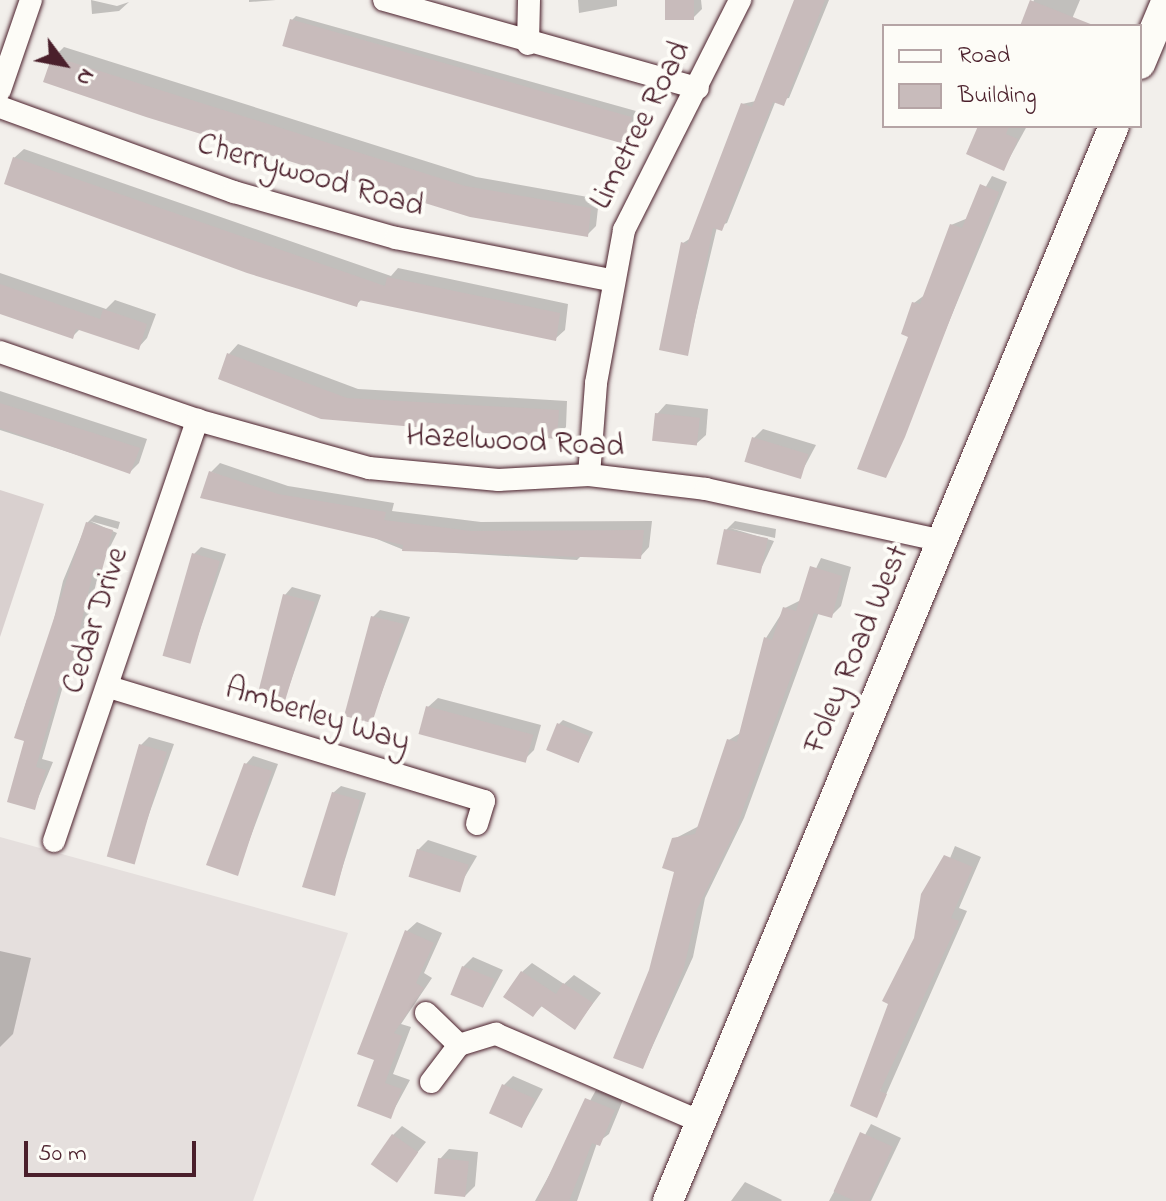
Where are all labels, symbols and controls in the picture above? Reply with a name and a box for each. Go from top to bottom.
north arrow [24,24,104,104]
legend [882,24,1142,128]
street label: Limetree Road [583,35,701,217]
text: Road [958,39,1010,74]
text: N [67,62,102,91]
text: Building [958,79,1037,114]
street label: Cherrywood Road [192,126,428,228]
street label: Hazelwood Road [405,418,625,468]
street label: Foley Road West [797,540,919,760]
street label: Cedar Drive [55,543,139,699]
street label: Amberley Way [220,671,414,763]
scale bar [28,1125,200,1175]
text: 50 m [38,1137,87,1172]

